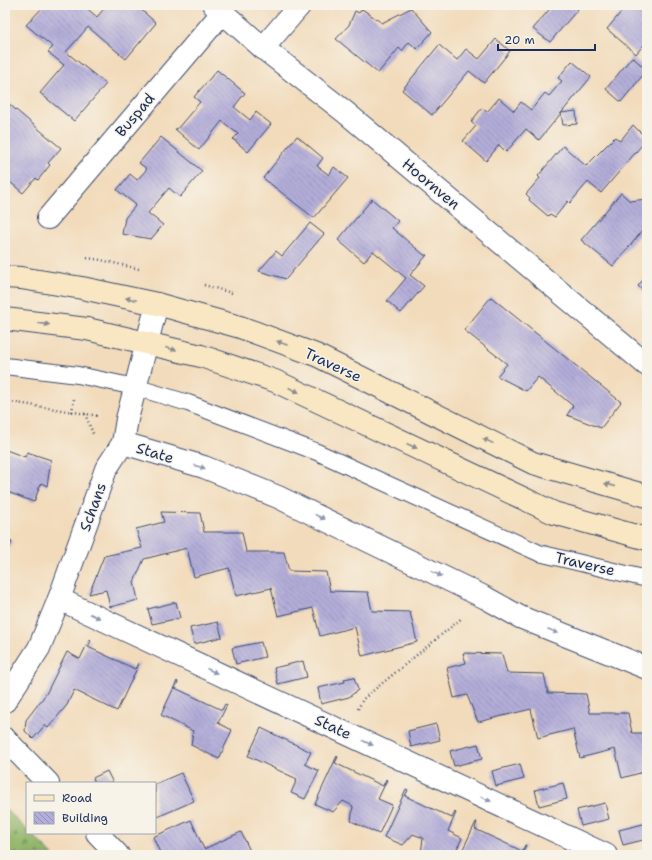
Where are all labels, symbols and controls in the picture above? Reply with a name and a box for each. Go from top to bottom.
scale bar [498,26,595,52]
text: 20 m [504,32,535,48]
street label: Buspad [111,88,160,141]
street label: Hoornven [398,154,464,214]
one-way arrow [125,295,137,301]
one-way arrow [38,321,50,327]
one-way arrow [276,339,288,345]
street label: Traverse [301,343,365,387]
one-way arrow [165,346,177,352]
one-way arrow [288,387,300,393]
street label: State [134,438,176,468]
one-way arrow [482,438,494,444]
one-way arrow [406,443,417,449]
one-way arrow [194,464,206,470]
street label: Schans [75,480,111,534]
one-way arrow [603,482,616,488]
one-way arrow [314,514,325,520]
street label: Traverse [553,547,617,581]
one-way arrow [431,571,442,577]
one-way arrow [89,613,100,619]
one-way arrow [548,628,560,634]
one-way arrow [207,668,218,674]
street label: State [311,710,355,744]
one-way arrow [363,740,374,746]
legend [26,782,156,834]
text: Road [62,790,93,806]
one-way arrow [480,796,492,802]
text: Building [62,810,108,826]

